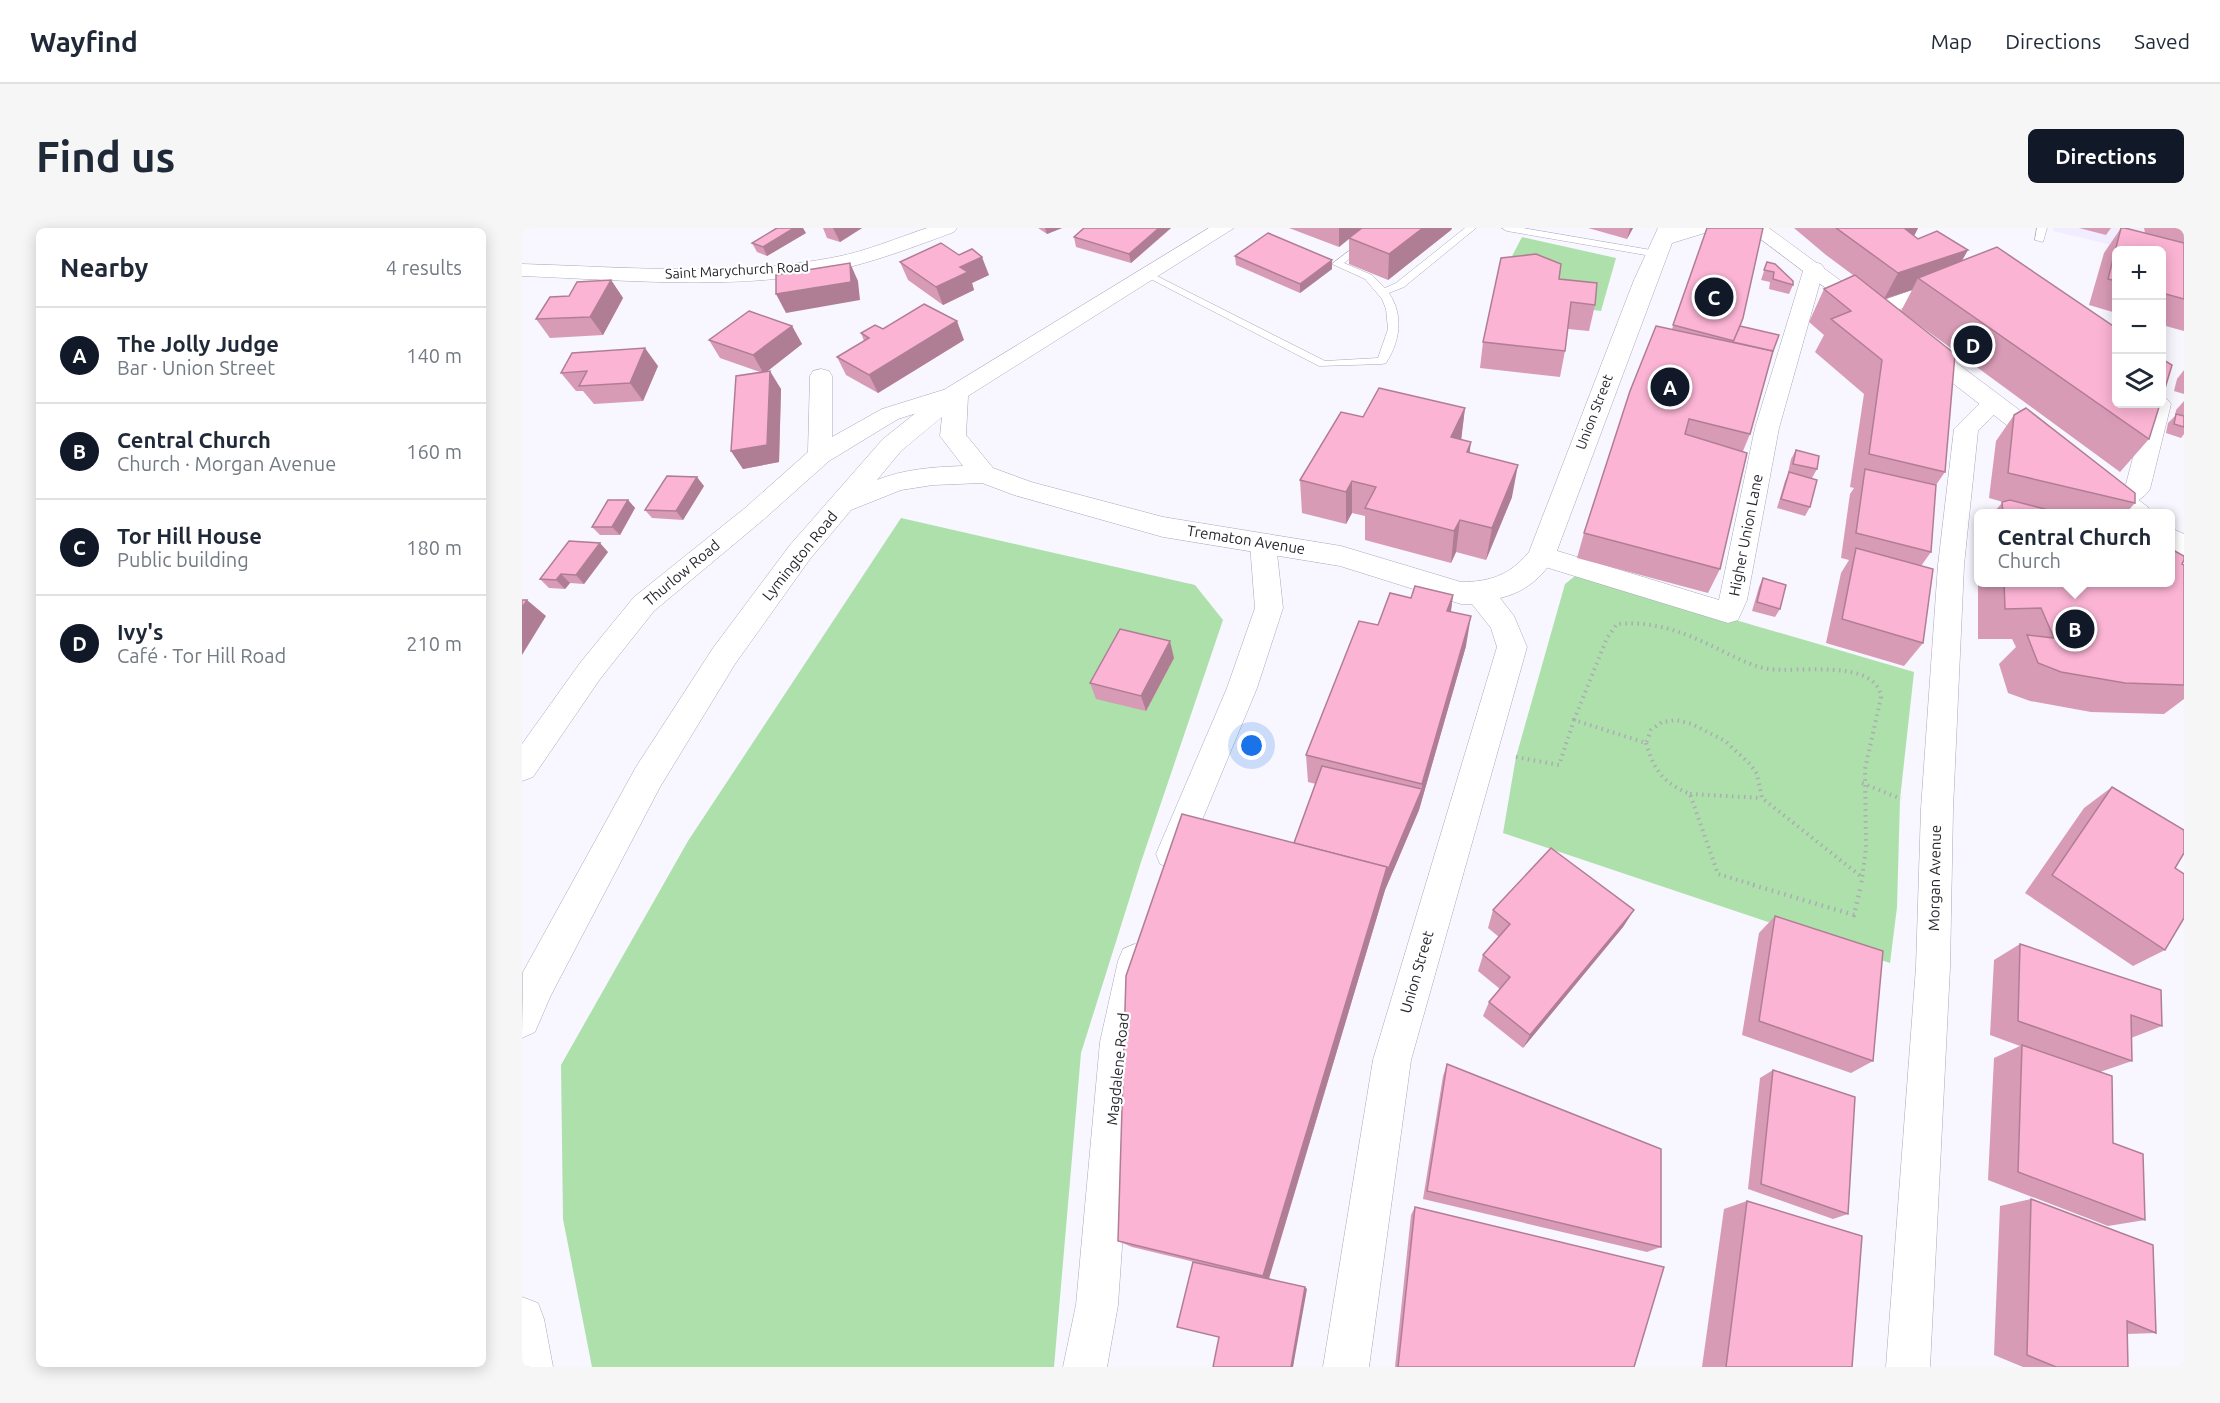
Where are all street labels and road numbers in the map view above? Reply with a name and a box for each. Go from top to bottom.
street label: Saint Marychurch Road [665,258,809,282]
street label: Union Street [1572,372,1616,452]
street label: Higher Union Lane [1725,472,1766,597]
street label: Lymington Road [758,508,841,604]
street label: Trematon Avenue [1186,522,1306,557]
street label: Thurlow Road [640,536,723,609]
street label: Morgan Avenue [1925,825,1944,931]
street label: Union Street [1397,929,1436,1015]
street label: Magdalene Road [1103,1012,1132,1126]

